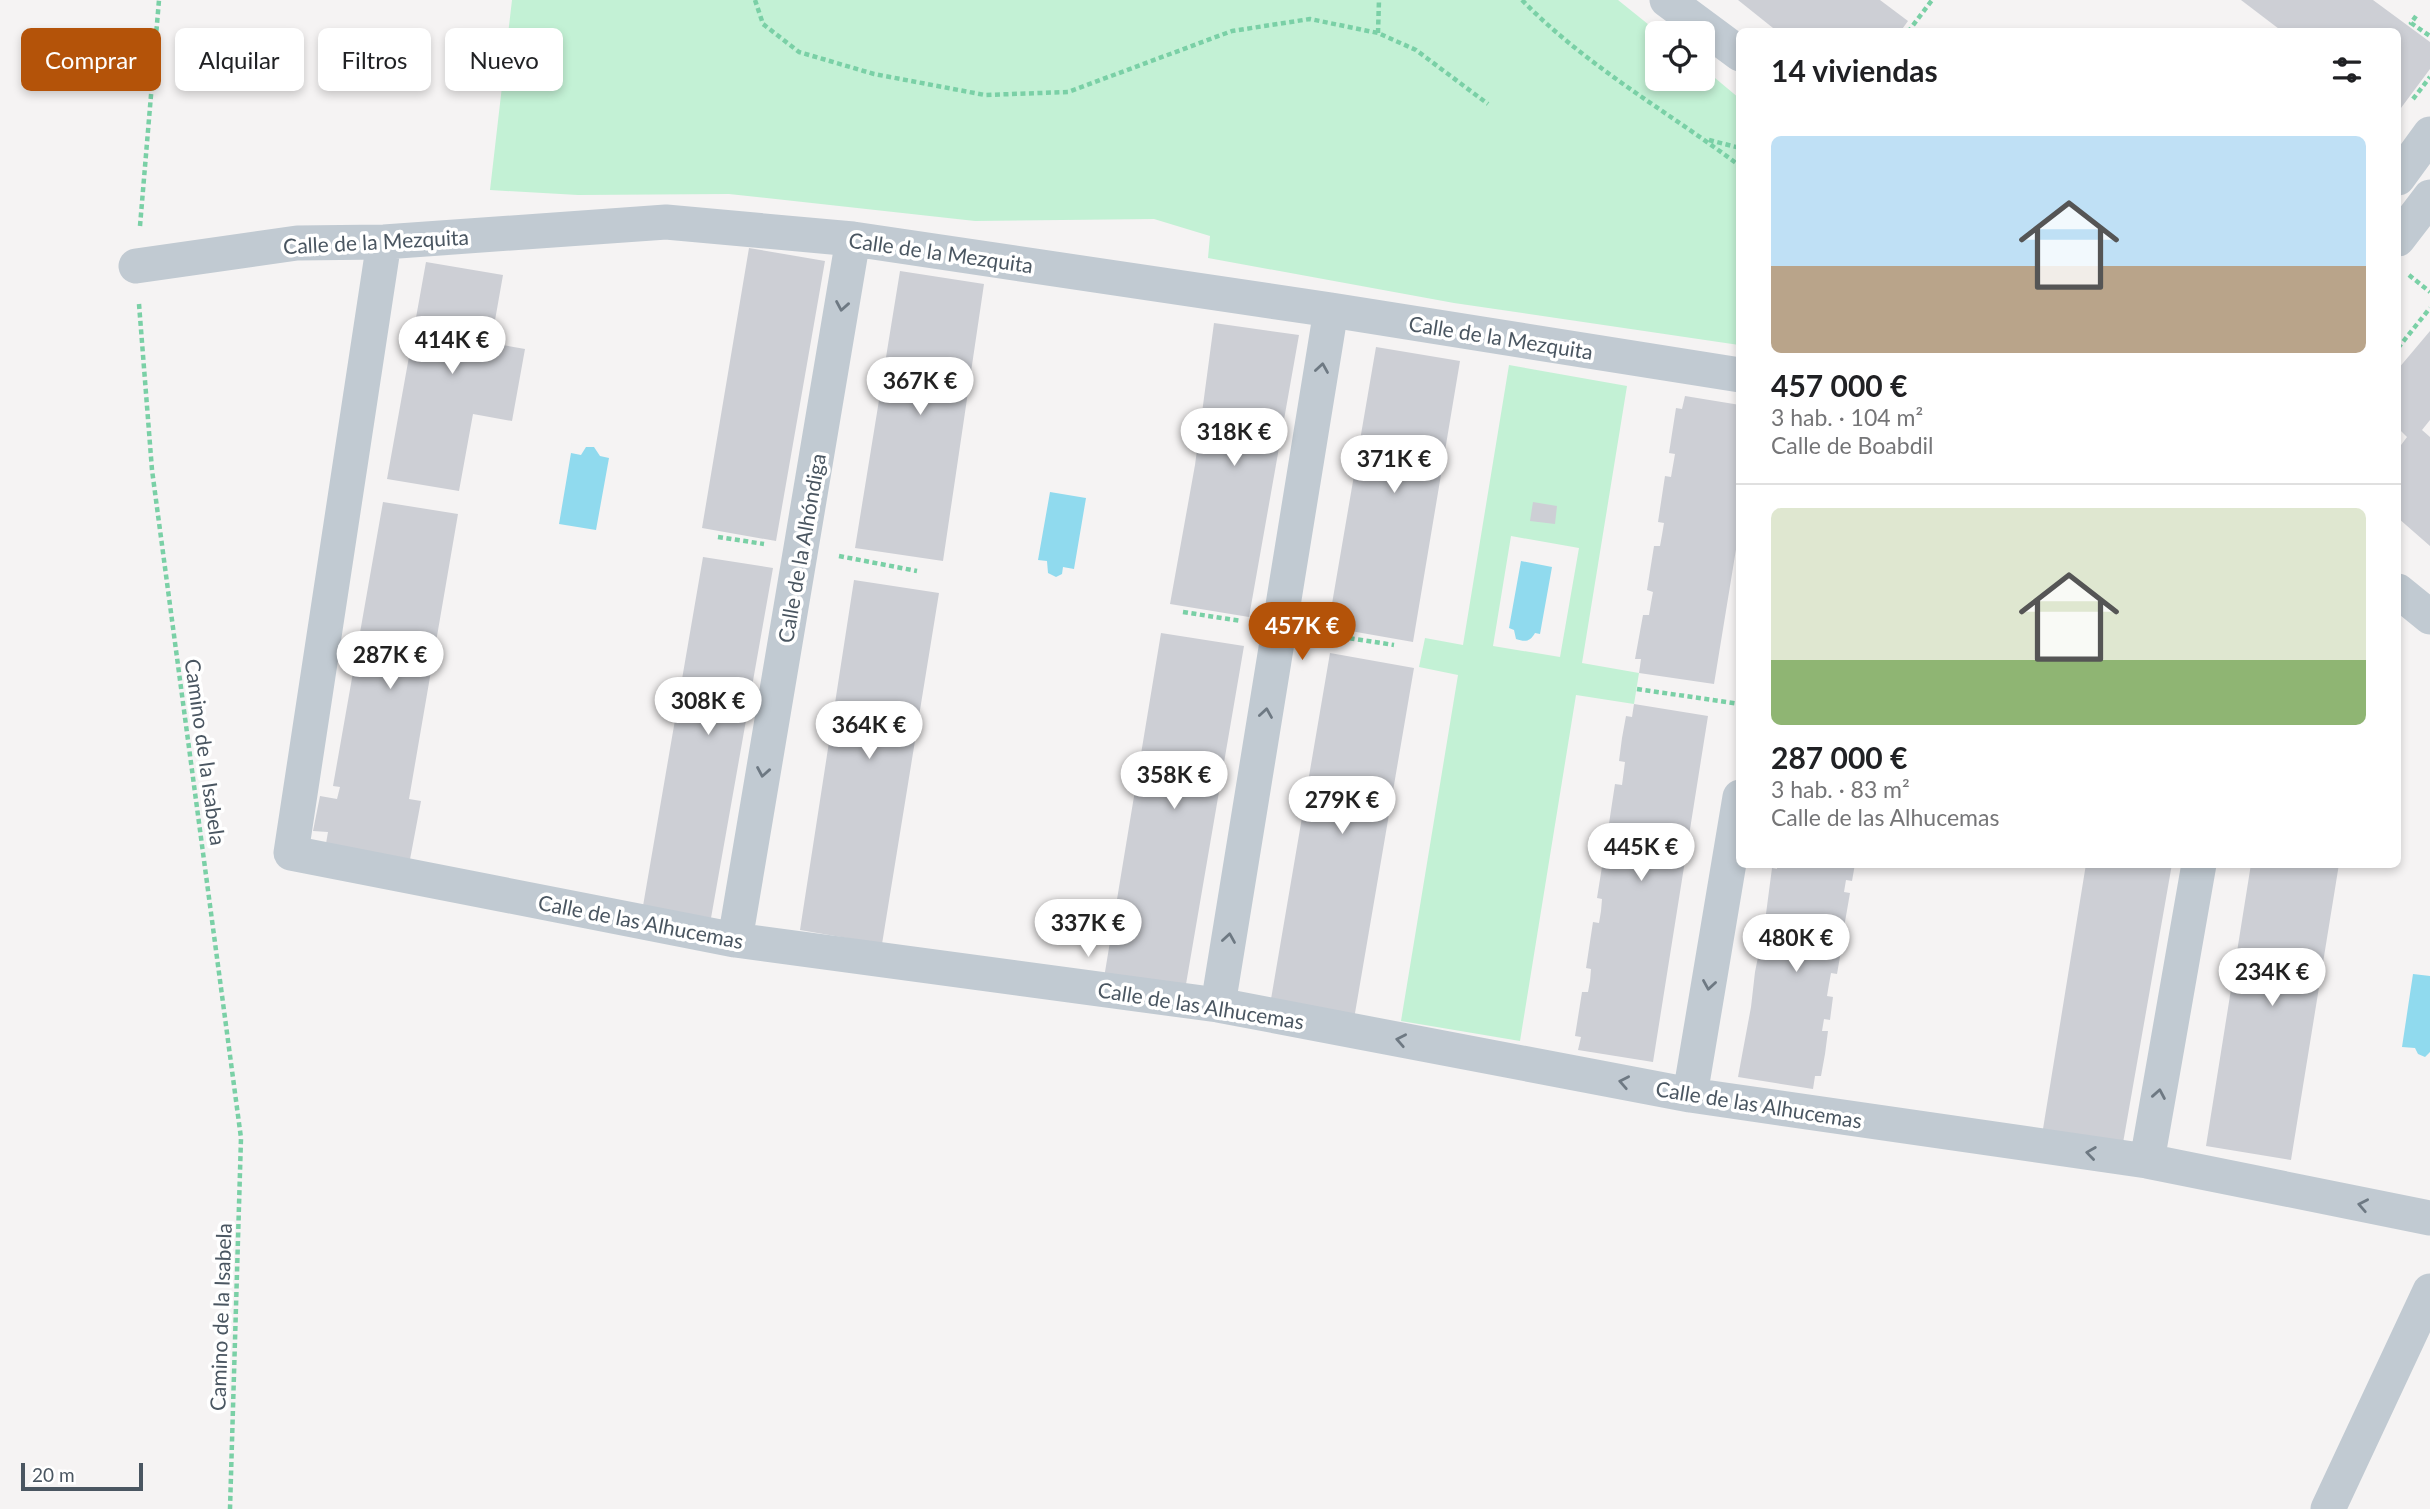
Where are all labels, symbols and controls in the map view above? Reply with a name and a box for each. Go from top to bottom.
map controls [1645,21,1715,91]
button: locate [1645,21,1715,91]
chip: Comprar [21,28,161,91]
chip: Alquilar [175,28,304,91]
chip: Filtros [318,28,431,91]
chip: Nuevo [445,28,563,91]
icon: filters [2328,51,2366,89]
text: 14 viviendas [1771,52,1938,88]
icon: home [2006,182,2132,308]
street label: Calle de la Mezquita [283,224,469,258]
street label: Calle de la Mezquita [847,227,1035,277]
one-way arrow [835,300,850,312]
street label: Calle de la Mezquita [1407,310,1595,364]
pin: 414K € [395,316,509,376]
text: 414K € [415,325,489,353]
pin: 367K € [863,358,977,417]
one-way arrow [1314,362,1329,374]
text: 367K € [883,366,957,394]
text: 457 000 € [1771,367,1907,403]
text: 3 hab. · 104 m² [1771,403,1923,431]
pin: 318K € [1177,408,1291,468]
text: 318K € [1197,417,1271,445]
text: Calle de Boabdil [1771,431,1933,459]
pin: 371K € [1337,435,1451,495]
text: 371K € [1357,444,1431,472]
street label: Calle de la Alhóndiga [772,451,830,645]
icon: home [2006,554,2132,680]
pin: 457K € [1245,602,1359,662]
text: 457K € [1265,611,1339,639]
pin: 287K € [333,632,447,691]
text: 287K € [353,640,427,668]
street label: Camino de la Isabela [181,657,231,847]
pin: 308K € [651,678,765,737]
text: 308K € [671,686,745,714]
pin: 364K € [812,702,926,761]
one-way arrow [1258,707,1273,719]
text: 364K € [832,710,906,738]
text: 287 000 € [1771,739,1907,775]
pin: 358K € [1117,752,1231,811]
text: 358K € [1137,760,1211,788]
one-way arrow [756,766,771,778]
text: 3 hab. · 83 m² [1771,775,1910,803]
pin: 279K € [1285,776,1399,836]
text: 279K € [1305,785,1379,813]
text: Calle de las Alhucemas [1771,803,1999,831]
pin: 445K € [1584,824,1698,883]
text: 445K € [1604,832,1678,860]
street label: Calle de las Alhucemas [536,889,746,953]
pin: 337K € [1031,900,1145,959]
text: 337K € [1051,908,1125,936]
pin: 480K € [1739,914,1853,974]
text: 480K € [1759,923,1833,951]
one-way arrow [1221,932,1236,944]
pin: 234K € [2215,948,2329,1008]
text: 234K € [2235,957,2309,985]
street label: Calle de las Alhucemas [1096,976,1306,1034]
one-way arrow [1702,979,1717,991]
one-way arrow [1395,1033,1407,1048]
street label: Calle de las Alhucemas [1654,1075,1864,1133]
one-way arrow [1618,1076,1630,1091]
one-way arrow [2151,1088,2166,1100]
one-way arrow [2086,1146,2097,1161]
one-way arrow [2357,1198,2369,1213]
street label: Camino de la Isabela [204,1223,236,1411]
scale bar [21,1460,144,1492]
text: 20 m [32,1463,75,1486]

